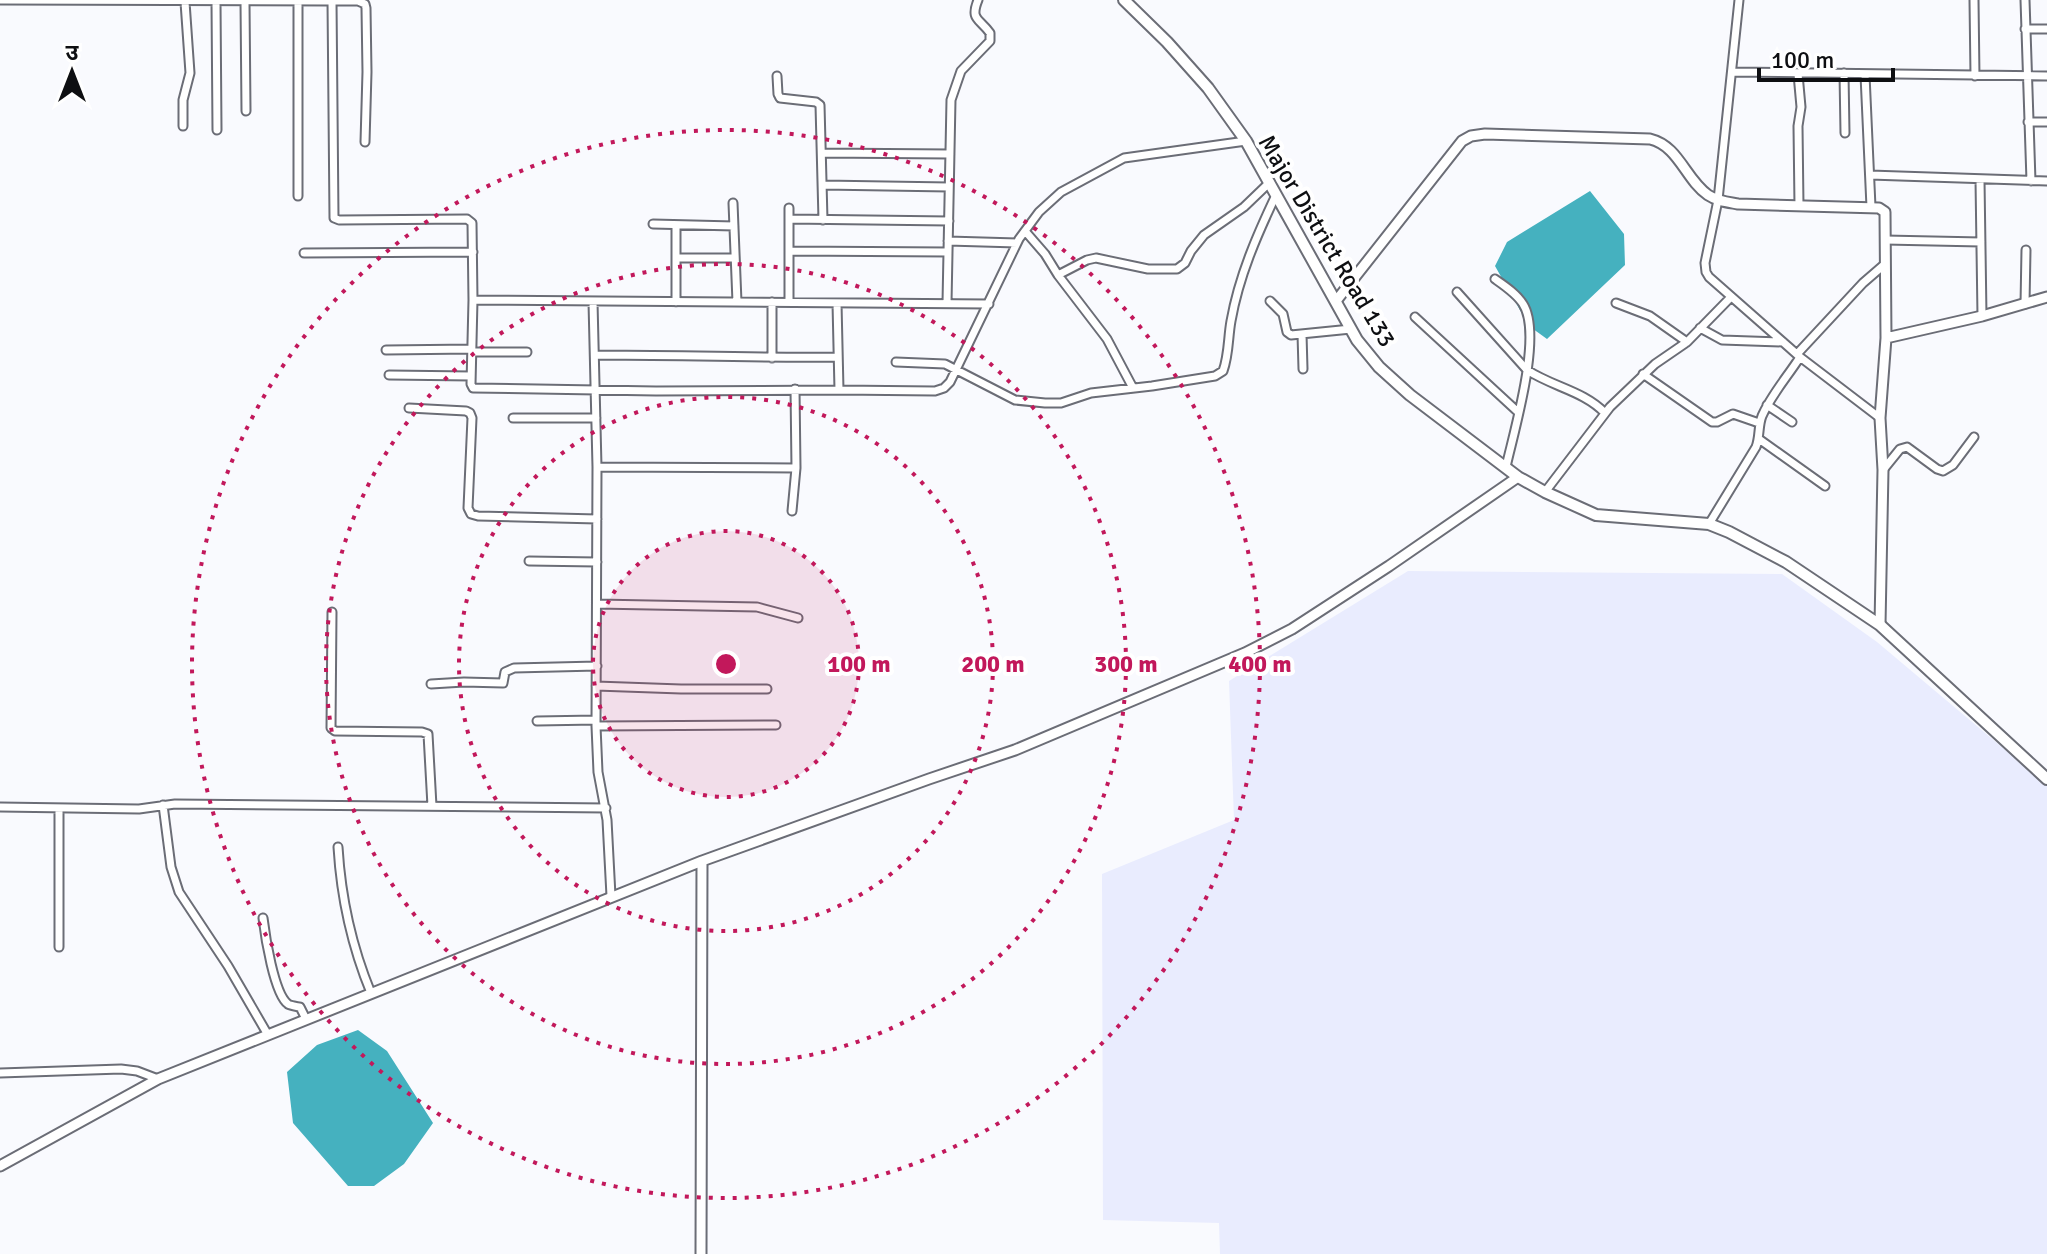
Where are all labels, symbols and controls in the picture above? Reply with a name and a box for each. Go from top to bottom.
north arrow [32,32,112,112]
scale bar [1759,32,1893,82]
text: उ [66,39,80,66]
text: 100 m [1771,45,1834,75]
street label: Major District Road 133 [1252,130,1402,352]
text: 100 m [827,649,891,679]
text: 200 m [961,649,1025,679]
text: 300 m [1094,649,1158,679]
text: 400 m [1228,649,1292,679]
centre of rings [712,650,740,678]

